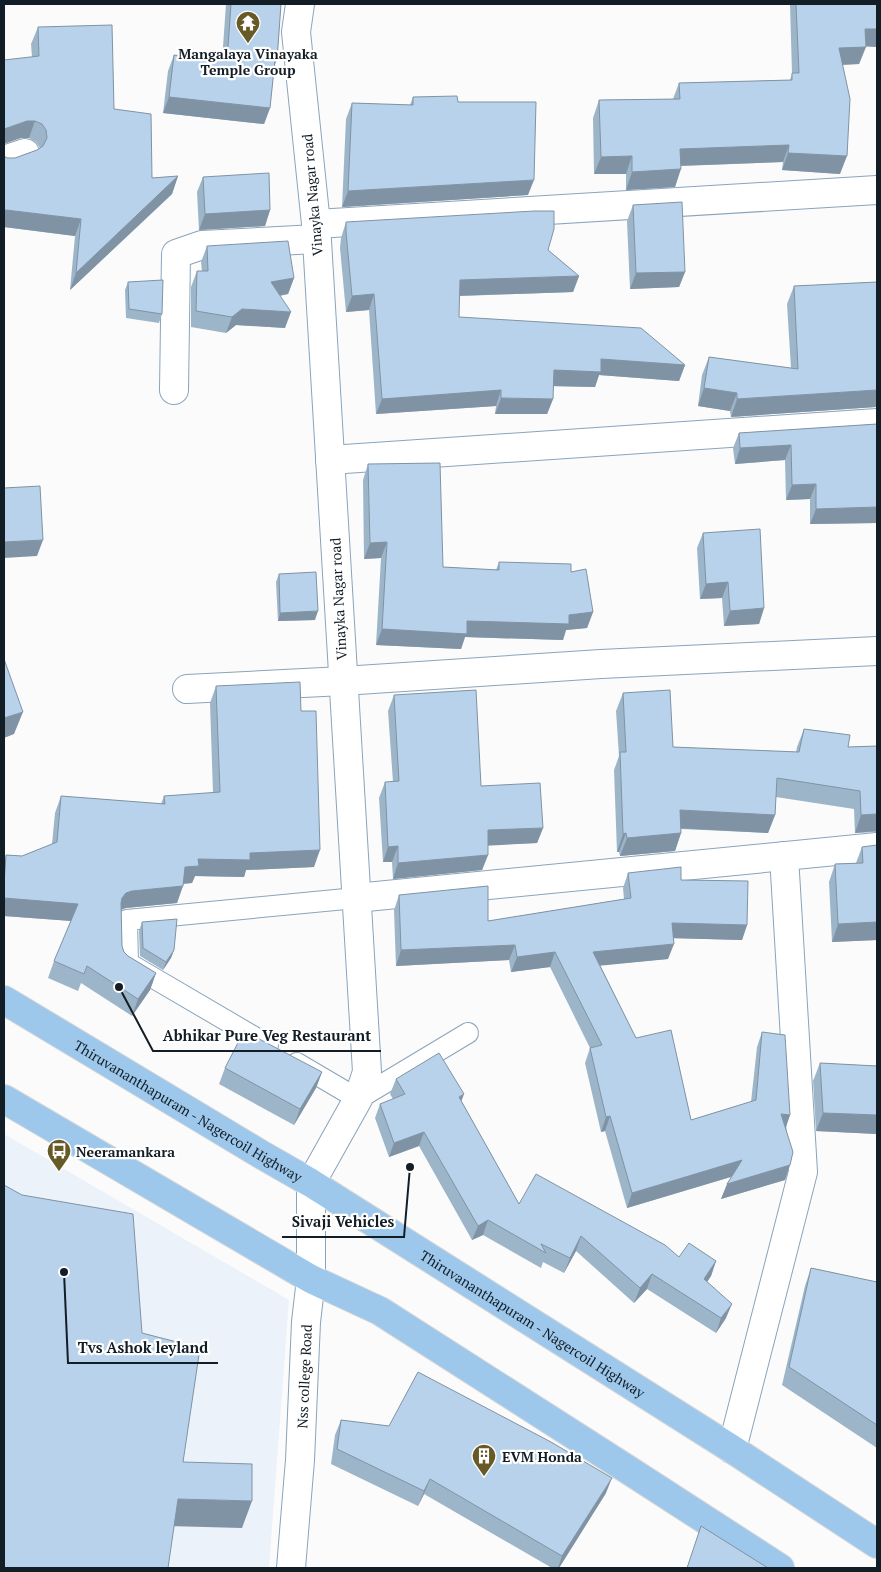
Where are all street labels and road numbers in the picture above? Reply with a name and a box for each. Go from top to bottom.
street label: Vinayka Nagar road [297,133,327,257]
street label: Vinayka Nagar road [325,537,351,661]
street label: Thiruvananthapuram - Nagercoil Highway [71,1035,307,1186]
street label: Thiruvananthapuram - Nagercoil Highway [417,1245,650,1402]
street label: Nss college Road [292,1324,315,1429]

